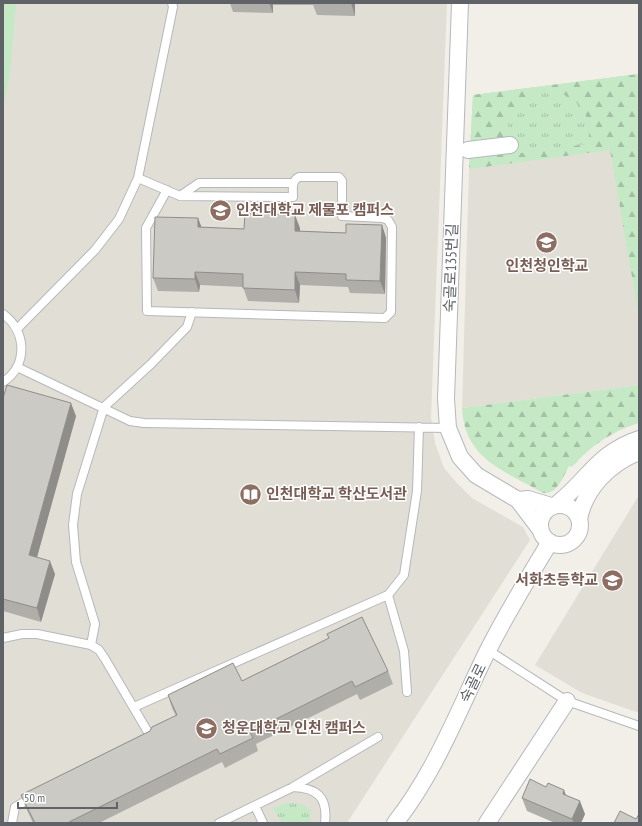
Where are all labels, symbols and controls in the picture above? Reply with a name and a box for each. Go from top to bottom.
school or university icon: 인천대학교 제물포 캠퍼스 [208,197,234,223]
place label: 인천대학교 제물포 캠퍼스 [236,200,394,219]
street label: 숙골로135번길 [439,223,462,313]
school or university icon: 인천청인학교 [534,230,560,256]
place label: 인천청인학교 [506,256,589,275]
library icon: 인천대학교 학산도서관 [237,481,263,507]
place label: 인천대학교 학산도서관 [266,484,407,503]
school or university icon: 서화초등학교 [600,567,626,593]
place label: 서화초등학교 [515,570,598,589]
street label: 숙골로 [455,660,490,706]
school or university icon: 청운대학교 인천 캠퍼스 [193,715,219,741]
place label: 청운대학교 인천 캠퍼스 [222,718,366,737]
scale bar [18,784,117,810]
text: 50 m [24,790,45,805]

